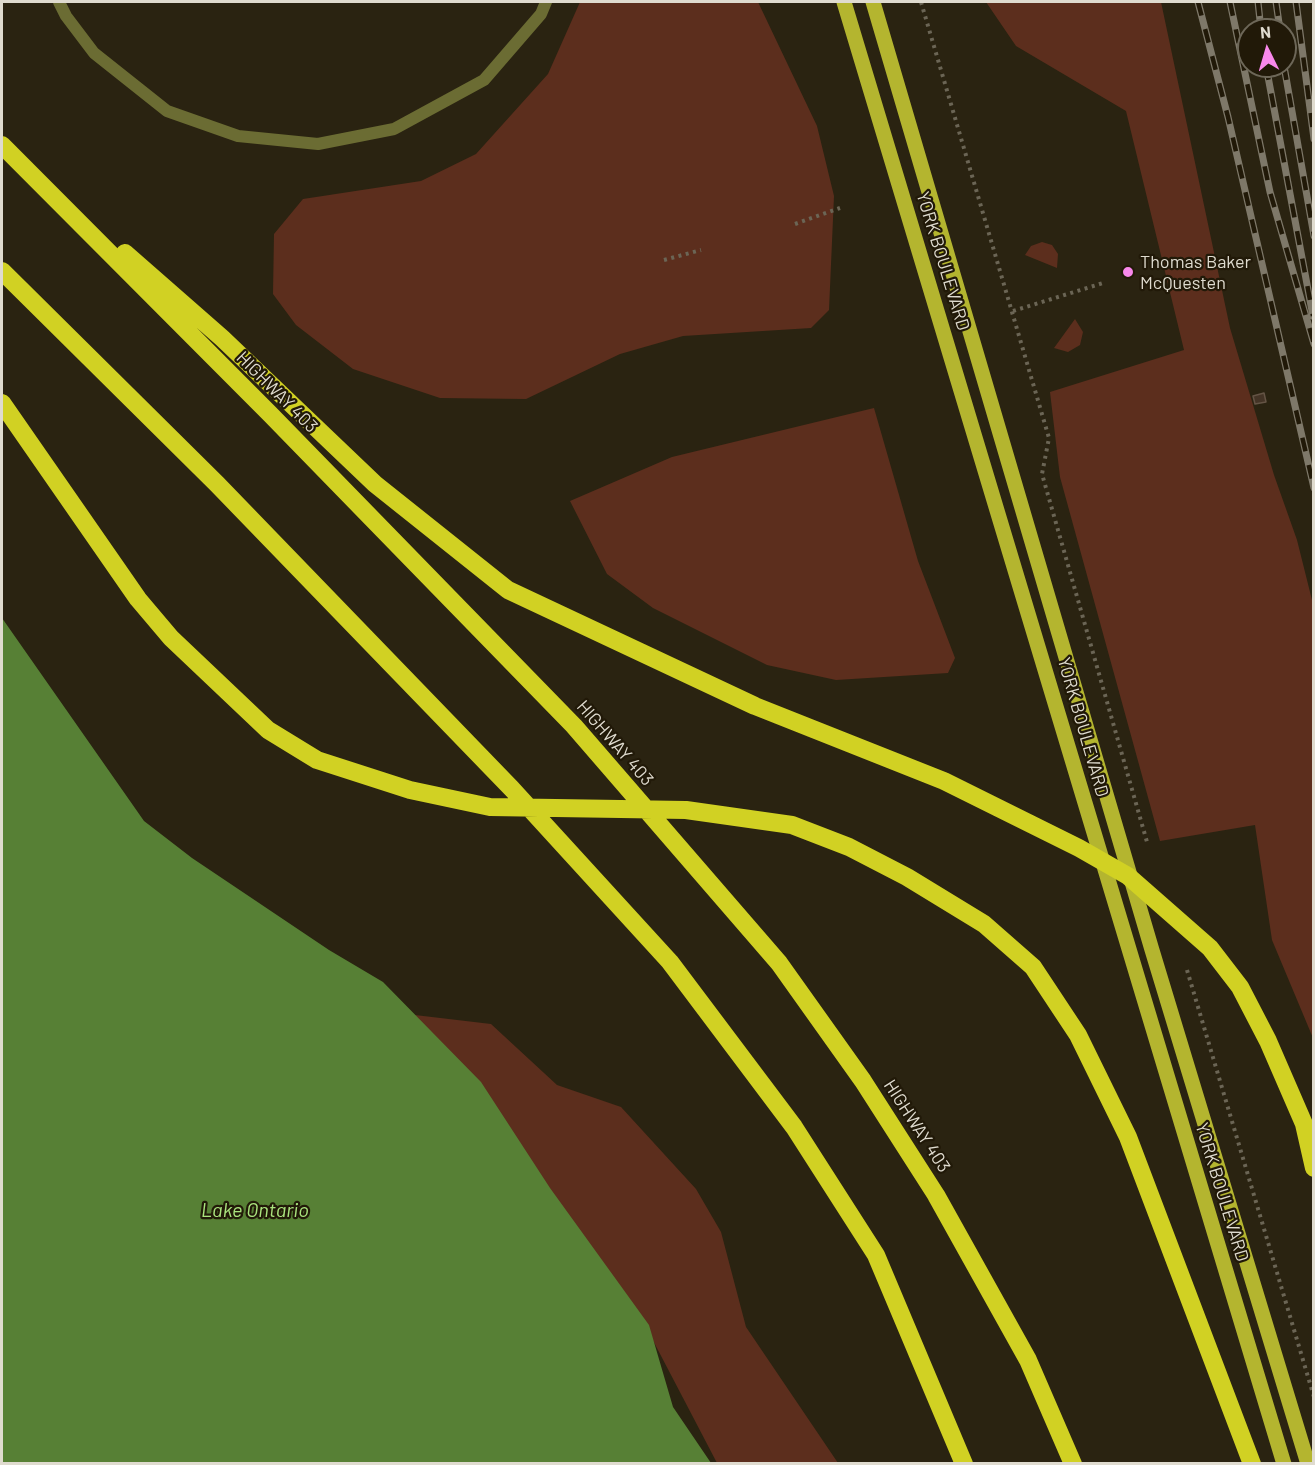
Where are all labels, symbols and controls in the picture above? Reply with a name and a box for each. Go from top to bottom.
north arrow [1237,18,1297,78]
text: N [1259,22,1272,41]
street label: YORK BOULEVARD [912,189,974,333]
place label: Thomas Baker McQuesten [1140,251,1251,294]
marker: Thomas Baker McQuesten [1121,265,1135,279]
street label: HIGHWAY 403 [232,347,322,437]
street label: YORK BOULEVARD [1053,655,1113,799]
street label: HIGHWAY 403 [572,696,658,790]
street label: HIGHWAY 403 [879,1076,955,1176]
street label: YORK BOULEVARD [1191,1120,1253,1264]
water label: Lake Ontario [201,1198,309,1222]

